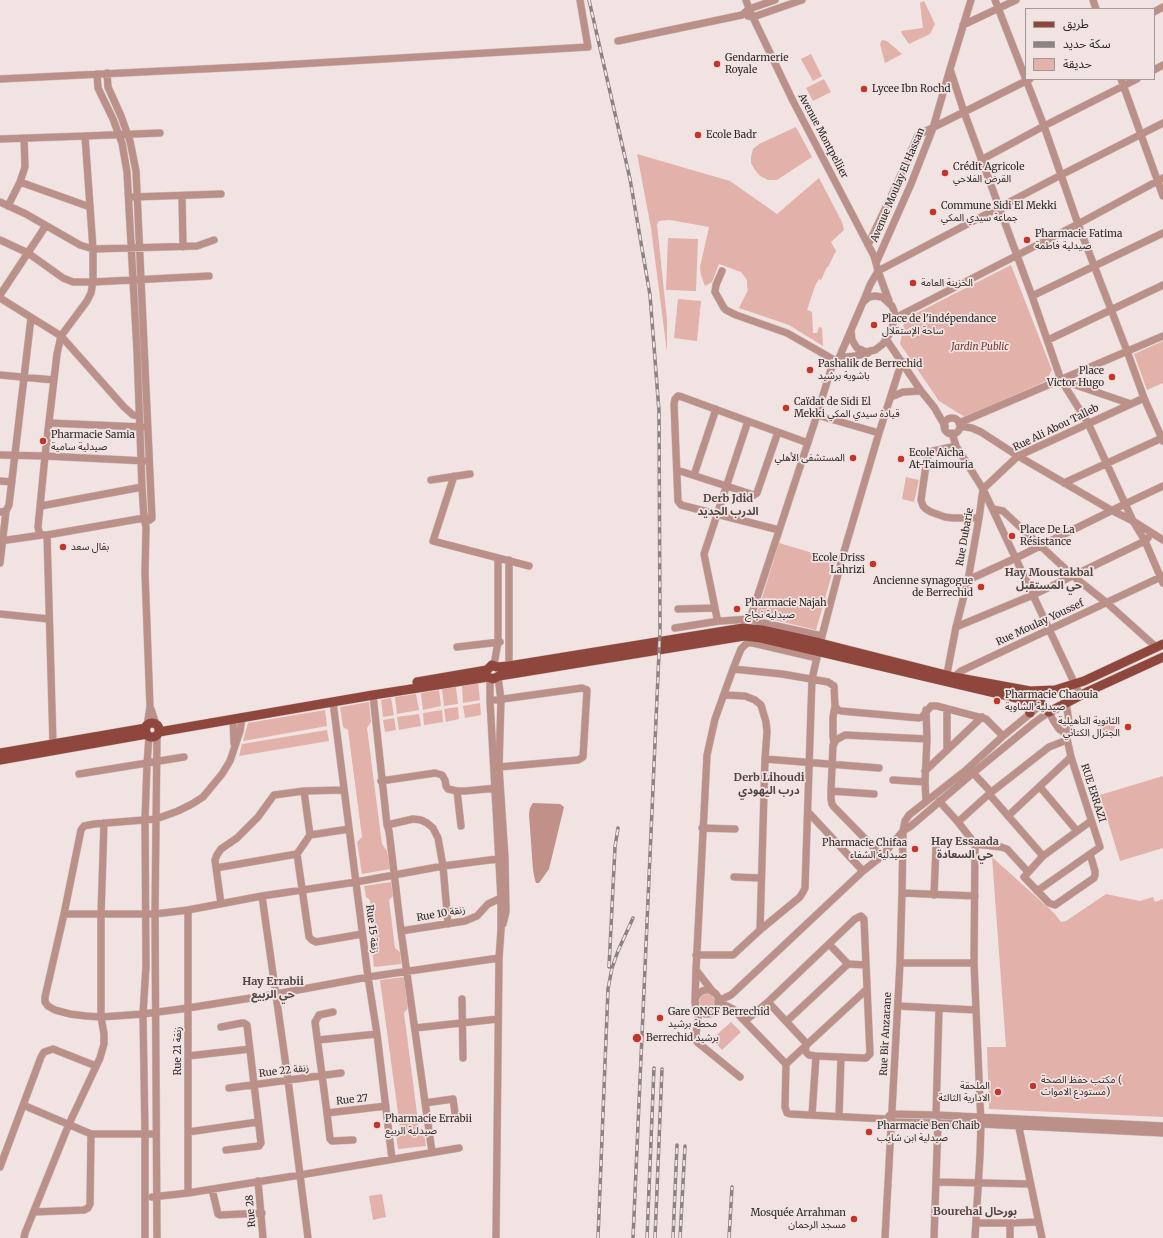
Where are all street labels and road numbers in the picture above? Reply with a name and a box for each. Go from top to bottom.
street label: Avenue Montpellier [796,92,850,180]
street label: Avenue Moulay El Hassan [868,126,928,244]
street label: Rue Ali Abou Talleb [1011,402,1101,454]
street label: Rue Dubarie [954,507,976,567]
street label: Rue Moulay Youssef [994,597,1086,649]
street label: RUE ERRAZI [1078,762,1108,824]
street label: Rue 15 زنقة [363,904,381,954]
street label: Rue 10 زنقة [416,904,466,924]
street label: Rue Bir Anzarane [878,992,894,1076]
street label: Rue 21 زنقة [172,1026,184,1076]
street label: Rue 22 زنقة [258,1062,310,1080]
street label: Rue 27 [335,1092,369,1108]
street label: Rue 28 [244,1194,258,1228]

